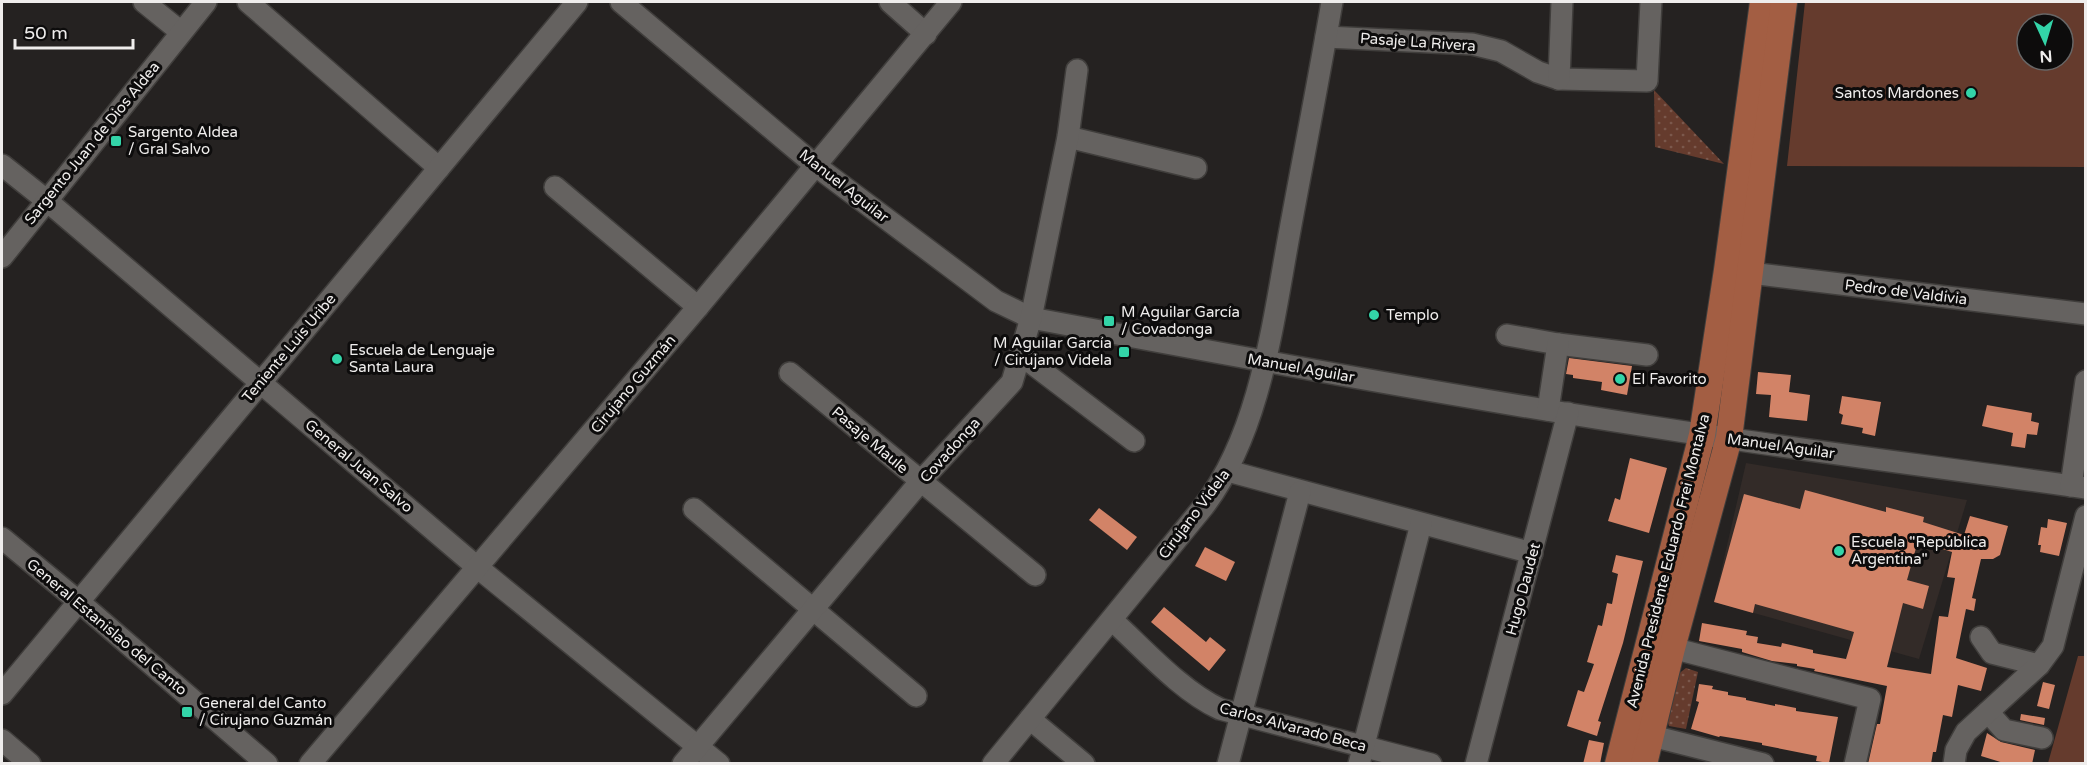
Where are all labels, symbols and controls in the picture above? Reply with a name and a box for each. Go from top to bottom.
scale bar [15,12,134,50]
north arrow [2015,12,2075,72]
text: 50 m [24,22,68,44]
street label: Pasaje La Rivera [1360,29,1476,55]
text: N [2039,46,2053,66]
street label: Sargento Juan de Dios Aldea [21,58,163,228]
place label: Santos Mardones [1835,84,1959,102]
marker: Santos Mardones [1964,86,1978,100]
place label: Sargento Aldea / Gral Salvo [128,123,238,158]
marker: Sargento Aldea / Gral Salvo [109,134,123,148]
street label: Manuel Aguilar [796,146,892,227]
street label: Pedro de Valdivia [1844,276,1968,308]
street label: Teniente Luis Uribe [238,290,340,406]
place label: M Aguilar García / Covadonga [1121,303,1240,338]
place label: Templo [1386,306,1439,324]
marker: Templo [1367,308,1381,322]
marker: M Aguilar García / Covadonga [1102,314,1116,328]
street label: Cirujano Guzmán [587,331,679,437]
place label: M Aguilar García / Cirujano Videla [993,334,1112,369]
place label: Escuela de Lenguaje Santa Laura [349,341,495,376]
marker: M Aguilar García / Cirujano Videla [1117,345,1131,359]
street label: Manuel Aguilar [1246,350,1356,386]
marker: Escuela de Lenguaje Santa Laura [330,352,344,366]
place label: El Favorito [1632,370,1707,388]
marker: El Favorito [1613,372,1627,386]
street label: Pasaje Maule [828,403,912,477]
street label: Avenida Presidente Eduardo Frei Montalva [1623,412,1713,710]
street label: Covadonga [916,414,984,486]
street label: General Juan Salvo [301,416,417,516]
street label: Manuel Aguilar [1726,430,1836,462]
street label: Cirujano Videla [1154,466,1234,562]
place label: Escuela "República Argentina" [1851,533,1987,568]
street label: Hugo Daudet [1502,541,1544,637]
marker: Escuela "República Argentina" [1832,544,1846,558]
street label: General Estanislao del Canto [23,555,191,699]
place label: General del Canto / Cirujano Guzmán [199,694,332,729]
street label: Carlos Alvarado Beca [1217,699,1369,755]
marker: General del Canto / Cirujano Guzmán [180,705,194,719]

